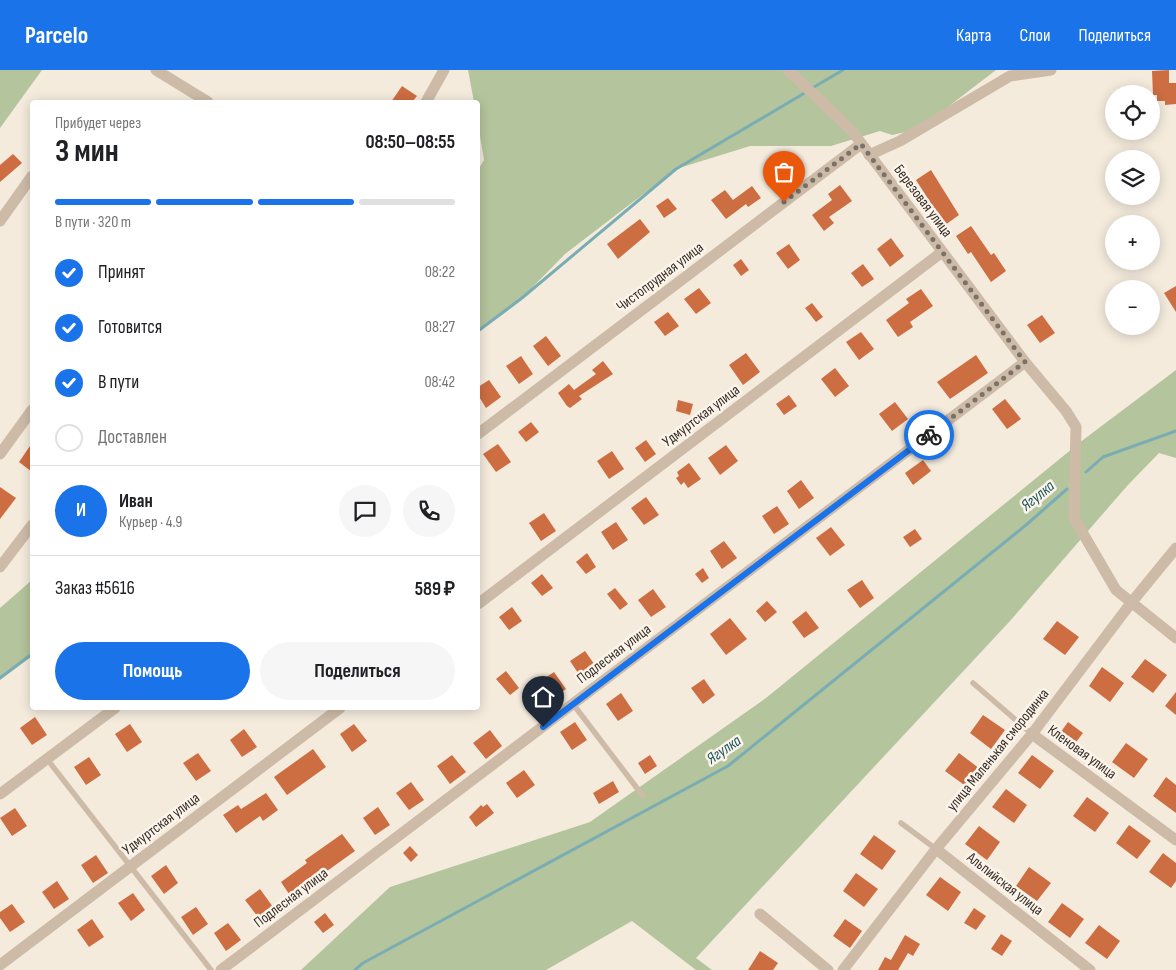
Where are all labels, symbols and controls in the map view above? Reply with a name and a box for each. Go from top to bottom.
text: Parcelo [25,21,88,50]
text: Карта [956,25,992,46]
text: Слои [1020,25,1051,46]
text: Поделиться [1079,25,1151,46]
map controls [1105,85,1160,335]
button: locate [1105,85,1160,140]
text: Прибудет через [55,114,141,133]
text: 08:50–08:55 [365,131,455,154]
text: 3 мин [55,132,119,171]
button: layers [1105,150,1160,205]
pin [763,151,805,202]
icon: bag [770,158,798,186]
street label: Березовая улица [889,161,957,241]
text: В пути · 320 m [55,213,131,232]
button: + [1105,215,1160,270]
street label: Чистопрудная улица [613,238,708,316]
icon: check [55,259,83,287]
text: Принят [98,261,145,284]
text: 08:22 [425,263,455,282]
button: − [1105,280,1160,335]
icon: check [55,314,83,342]
text: Готовится [98,316,162,339]
text: 08:27 [425,318,455,337]
icon: check [55,369,83,397]
text: В пути [98,371,139,394]
text: 08:42 [424,373,455,392]
street label: Удмуртская улица [658,381,744,451]
courier [904,410,954,460]
icon: bike [915,421,943,449]
text: Доставлен [98,426,167,449]
water label: Ягулка [1017,476,1059,516]
button: chat [339,485,391,537]
button: phone [403,485,455,537]
text: Иван [119,490,153,513]
text: И [76,499,86,522]
text: Курьер · 4.9 [119,513,182,532]
text: Заказ #5616 [55,577,135,600]
text: 589 ₽ [415,578,455,601]
street label: Подлесная улица [573,620,655,688]
button: Помощь [55,642,250,700]
button: Поделиться [260,642,455,700]
pin [522,676,564,727]
icon: home [529,683,557,711]
street label: улица Маленькая смородинка [943,685,1053,815]
street label: Кленовая улица [1044,721,1120,784]
water label: Ягулка [702,731,745,769]
street label: Удмуртская улица [118,789,204,859]
street label: Альпийская улица [962,848,1047,920]
street label: Подлесная улица [250,864,332,932]

